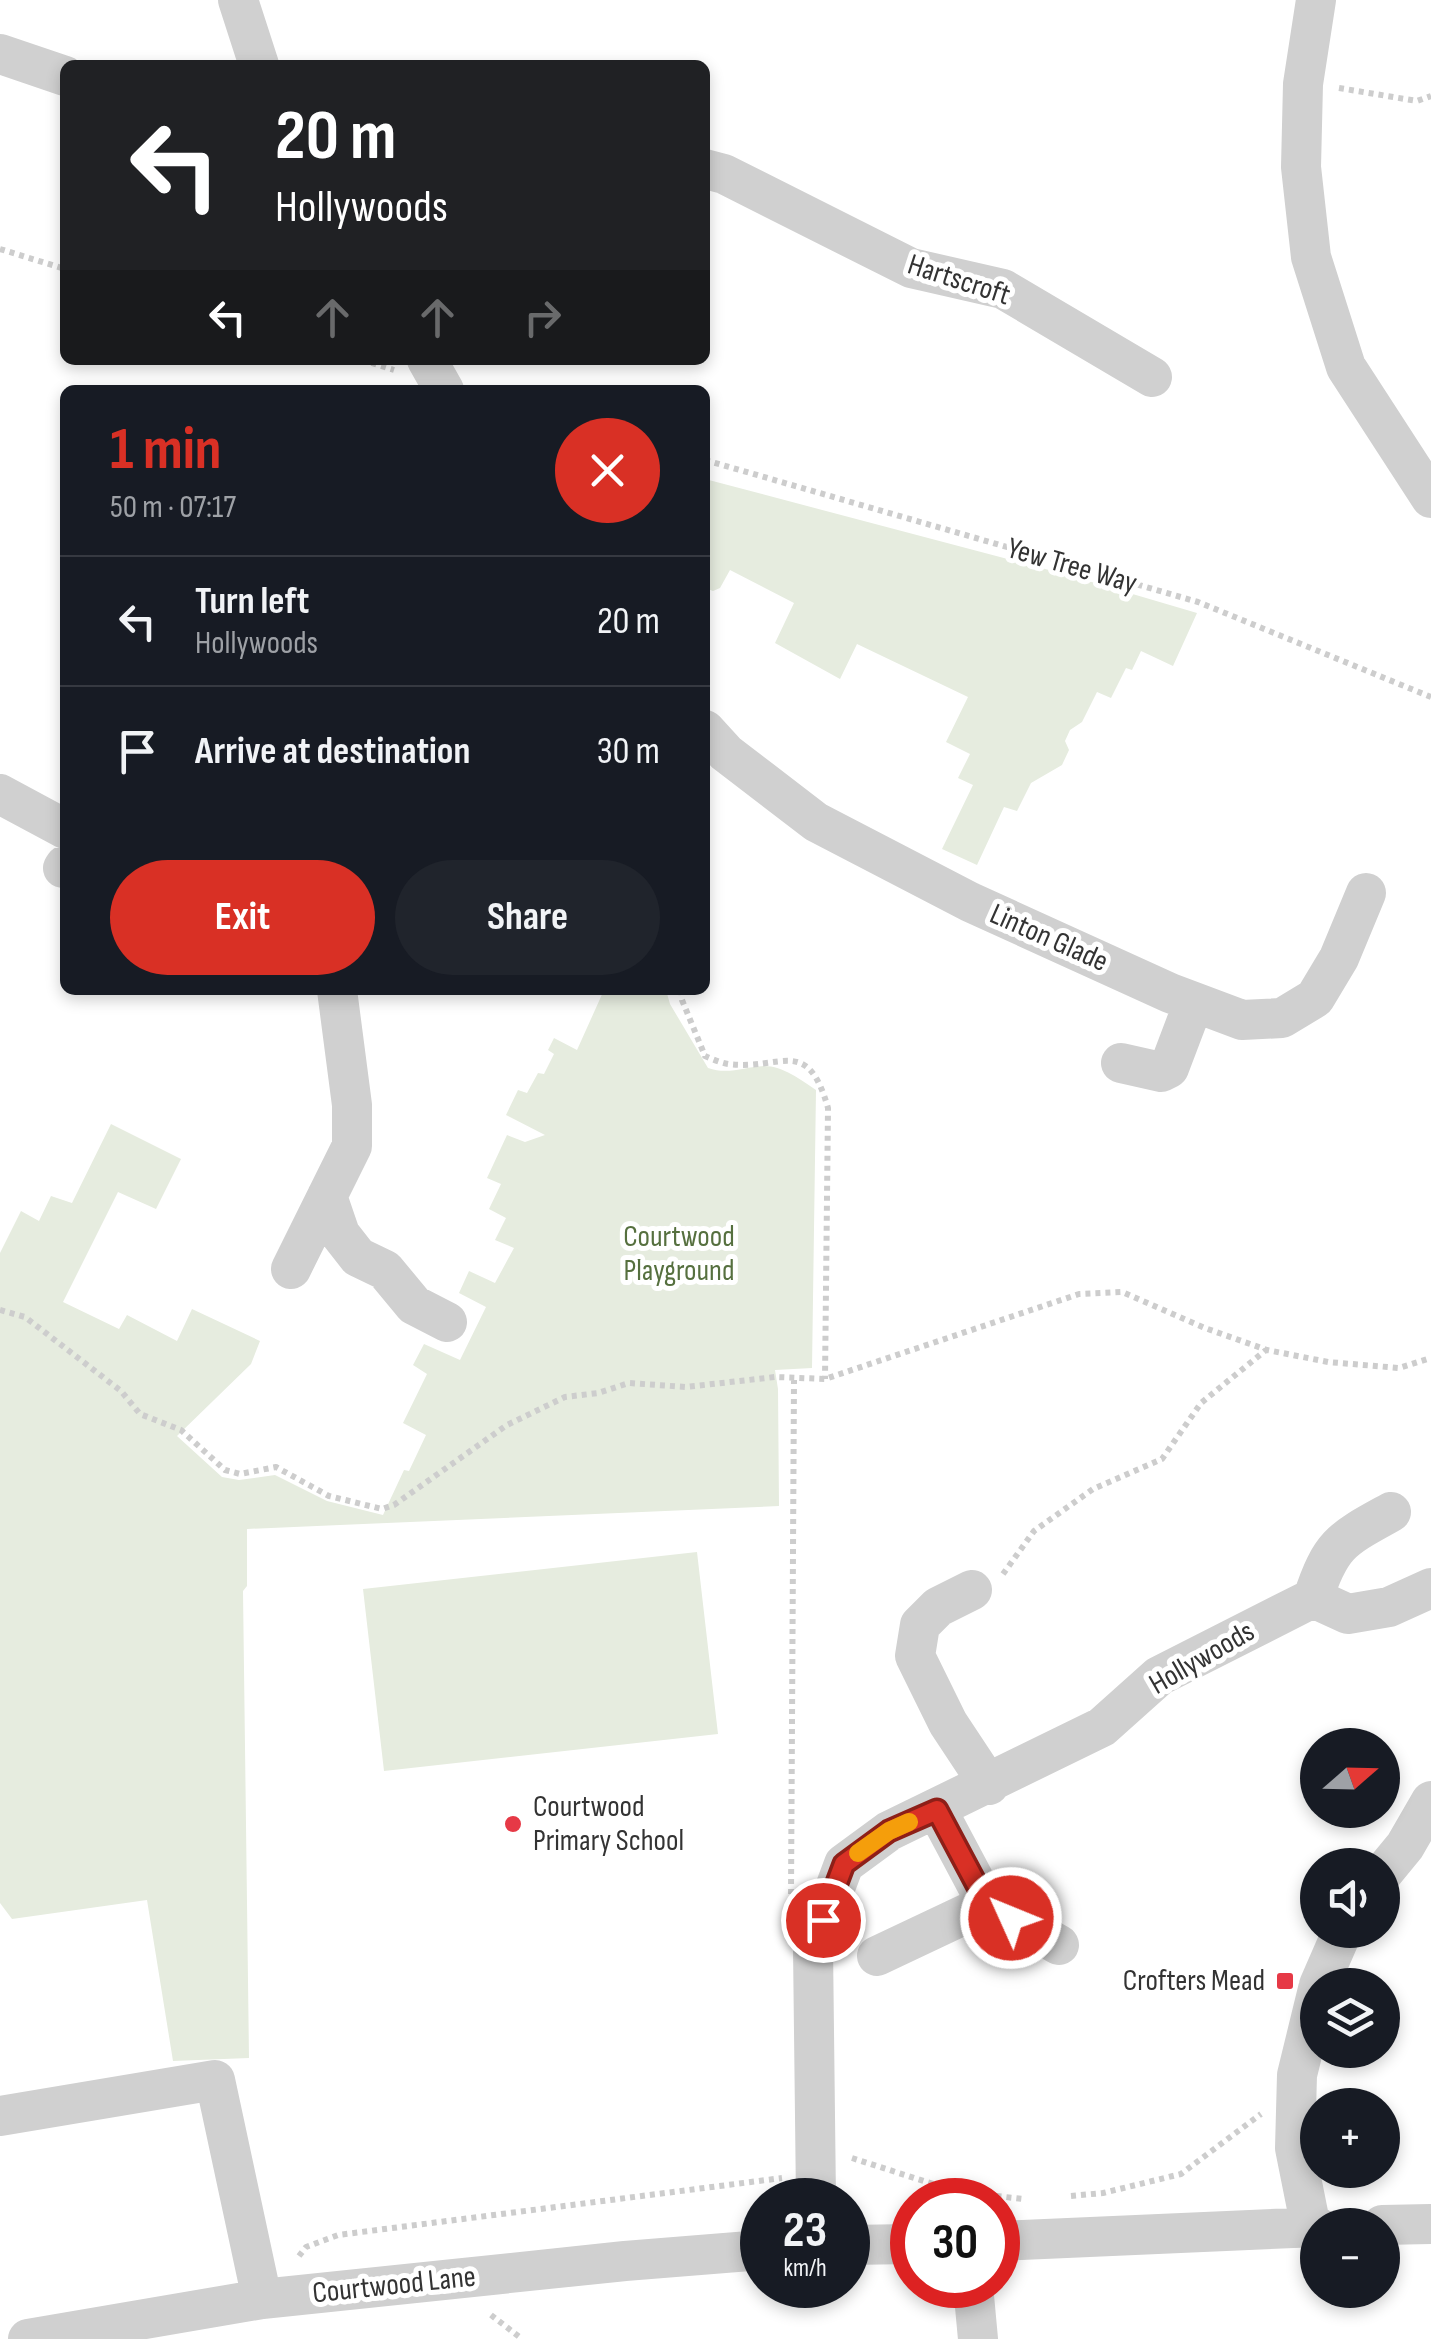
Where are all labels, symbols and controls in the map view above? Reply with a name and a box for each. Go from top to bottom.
text: 20 m [275,95,396,179]
icon: left [110,100,240,230]
text: Hollywoods [275,180,448,235]
street label: Hartscroft [903,247,1015,313]
icon: left [200,290,255,345]
icon: ahead [305,290,360,345]
icon: ahead [410,290,465,345]
icon: right [515,290,570,345]
text: 1 min [110,414,222,486]
button: close [555,418,660,523]
text: 50 m · 07:17 [110,488,236,527]
street label: Yew Tree Way [1003,530,1141,602]
text: Turn left [195,579,309,624]
icon: left [110,594,165,649]
text: 20 m [597,599,660,644]
text: Hollywoods [195,624,318,663]
icon: arrive [110,724,165,779]
text: Arrive at destination [195,729,470,774]
text: 30 m [597,729,660,774]
button: Exit [110,860,375,975]
button: Share [395,860,660,975]
street label: Linton Glade [984,896,1114,980]
park label: Courtwood Playground [623,1219,735,1289]
street label: Hollywoods [1143,1614,1261,1702]
north arrow [1300,1728,1400,1828]
map controls [1300,1728,1400,2308]
place label: Courtwood Primary School [533,1789,684,1859]
marker: Courtwood Primary School [502,1813,524,1835]
button: sound [1300,1848,1400,1948]
position arrow [959,1866,1063,1970]
pin [781,1878,866,1963]
icon: arrive [796,1893,851,1948]
place label: Crofters Mead [1123,1963,1265,1999]
button: layers [1300,1968,1400,2068]
marker: Crofters Mead [1274,1970,1296,1992]
button: + [1300,2088,1400,2188]
speed limit sign: 30 [890,2178,1020,2308]
text: 23 [783,2201,827,2261]
button: − [1300,2208,1400,2308]
text: km/h [783,2253,827,2284]
street label: Courtwood Lane [311,2259,477,2311]

